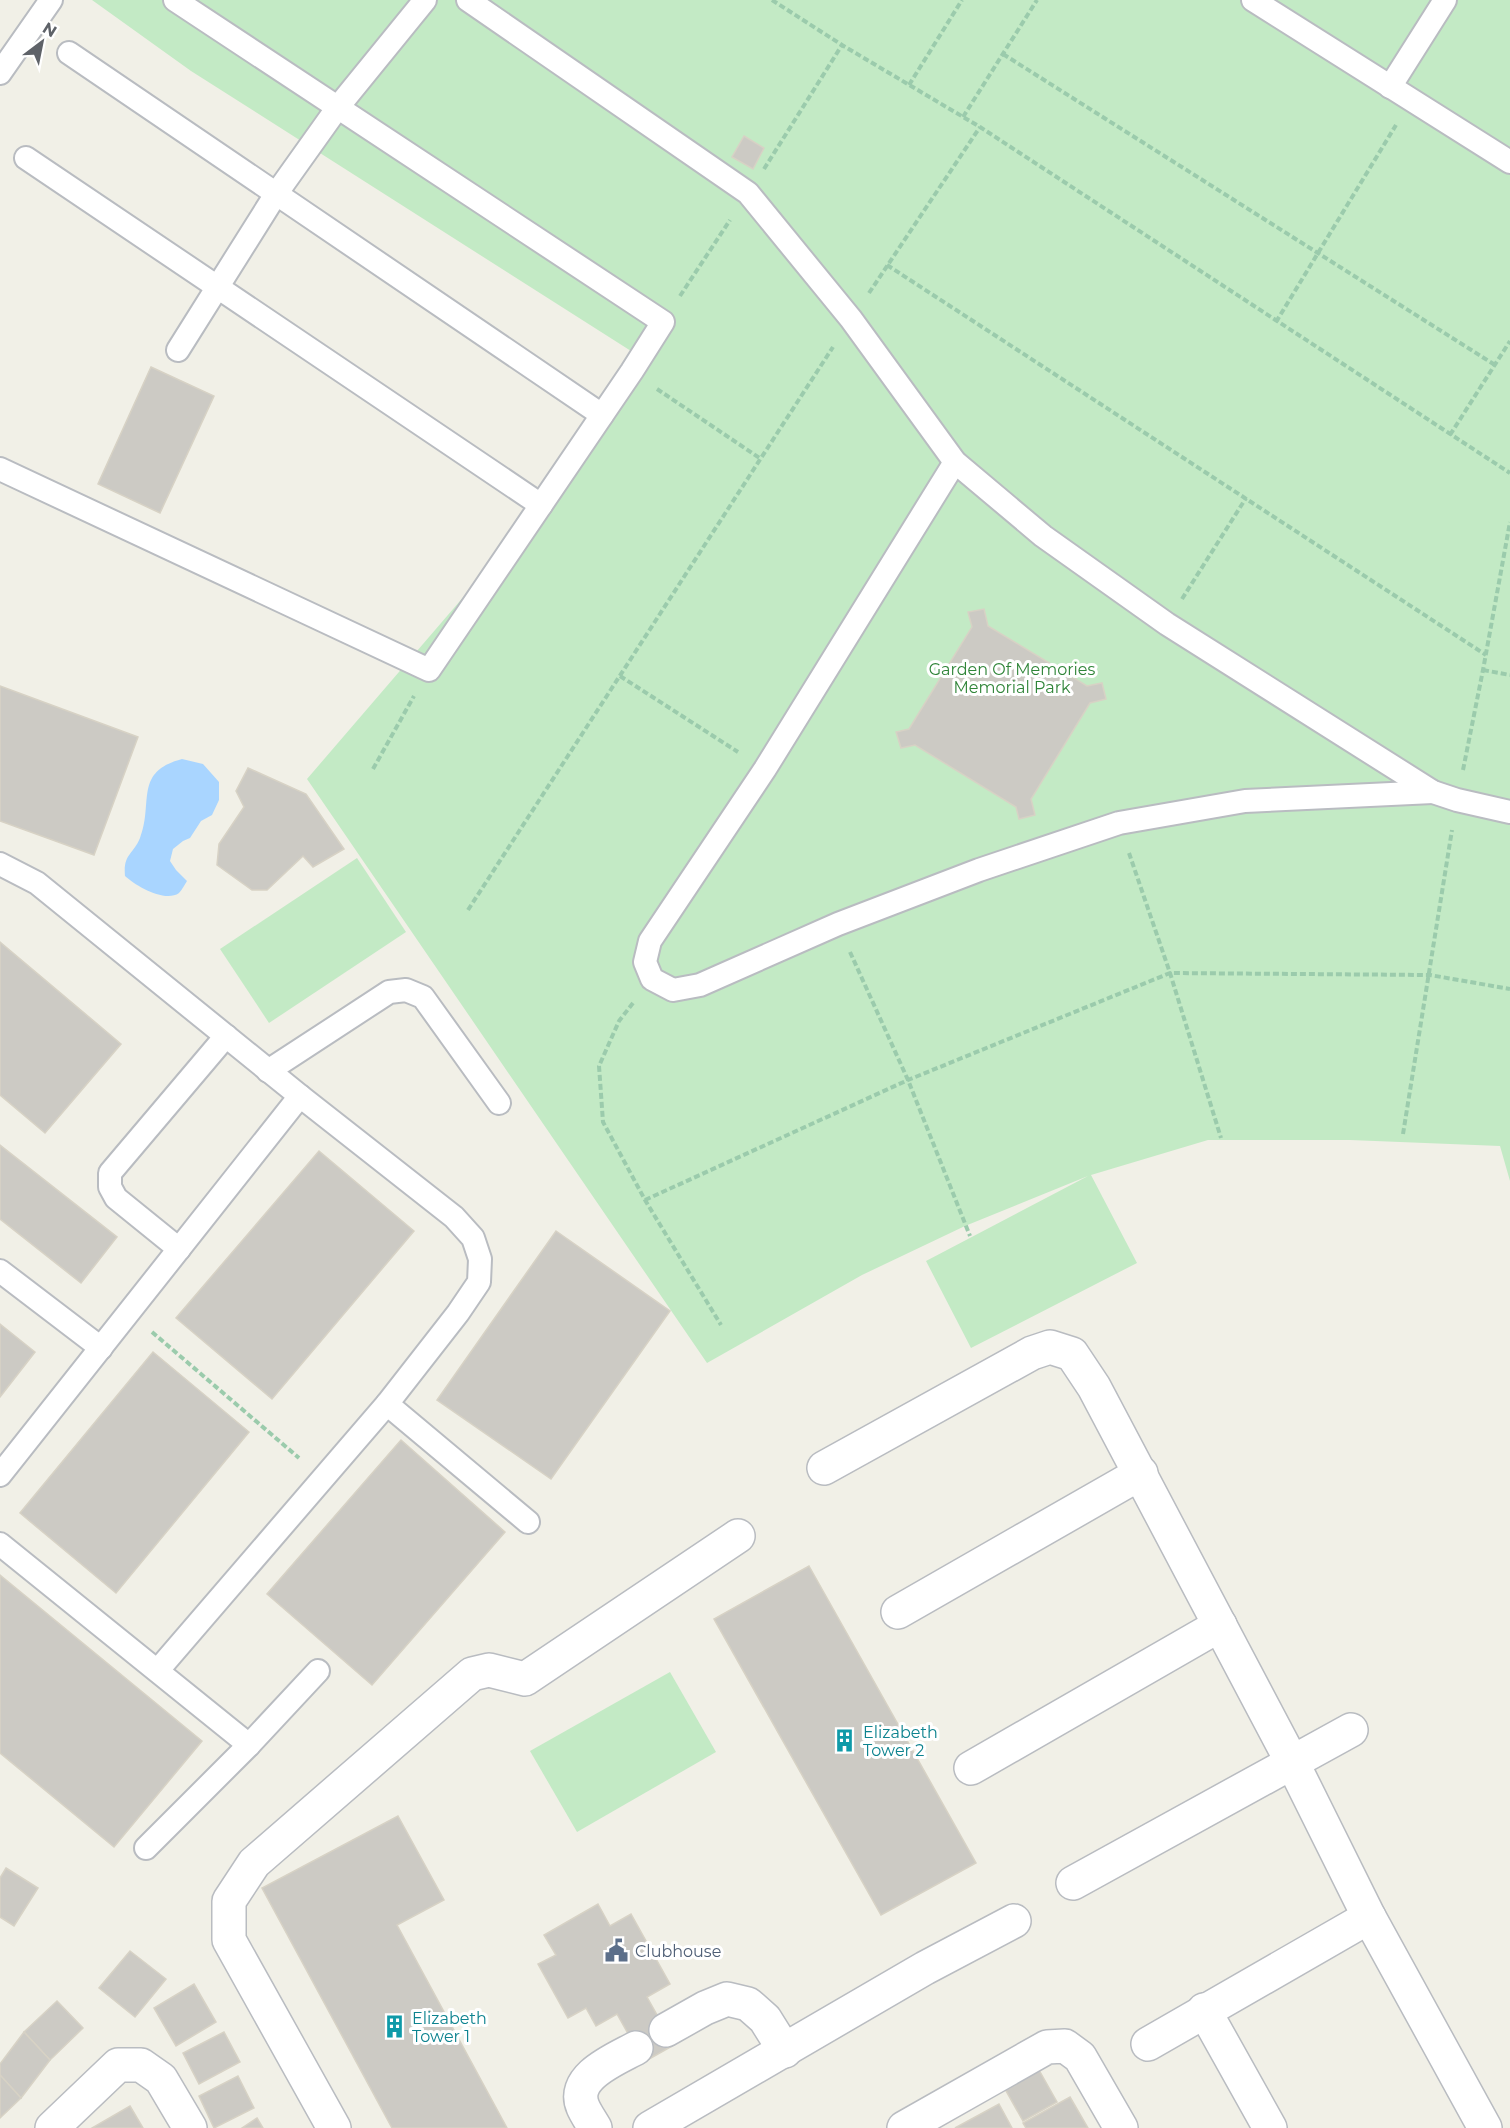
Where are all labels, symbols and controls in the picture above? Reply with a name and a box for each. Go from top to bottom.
north arrow [12,12,72,72]
text: N [39,18,60,41]
park label: Garden Of Memories Memorial Park [929,660,1095,697]
place label: Elizabeth Tower 2 [863,1723,938,1760]
building icon: Elizabeth Tower 2 [832,1728,858,1754]
public building icon: Clubhouse [604,1938,630,1964]
place label: Clubhouse [635,1942,721,1961]
place label: Elizabeth Tower 1 [412,2009,487,2046]
building icon: Elizabeth Tower 1 [381,2014,407,2040]

